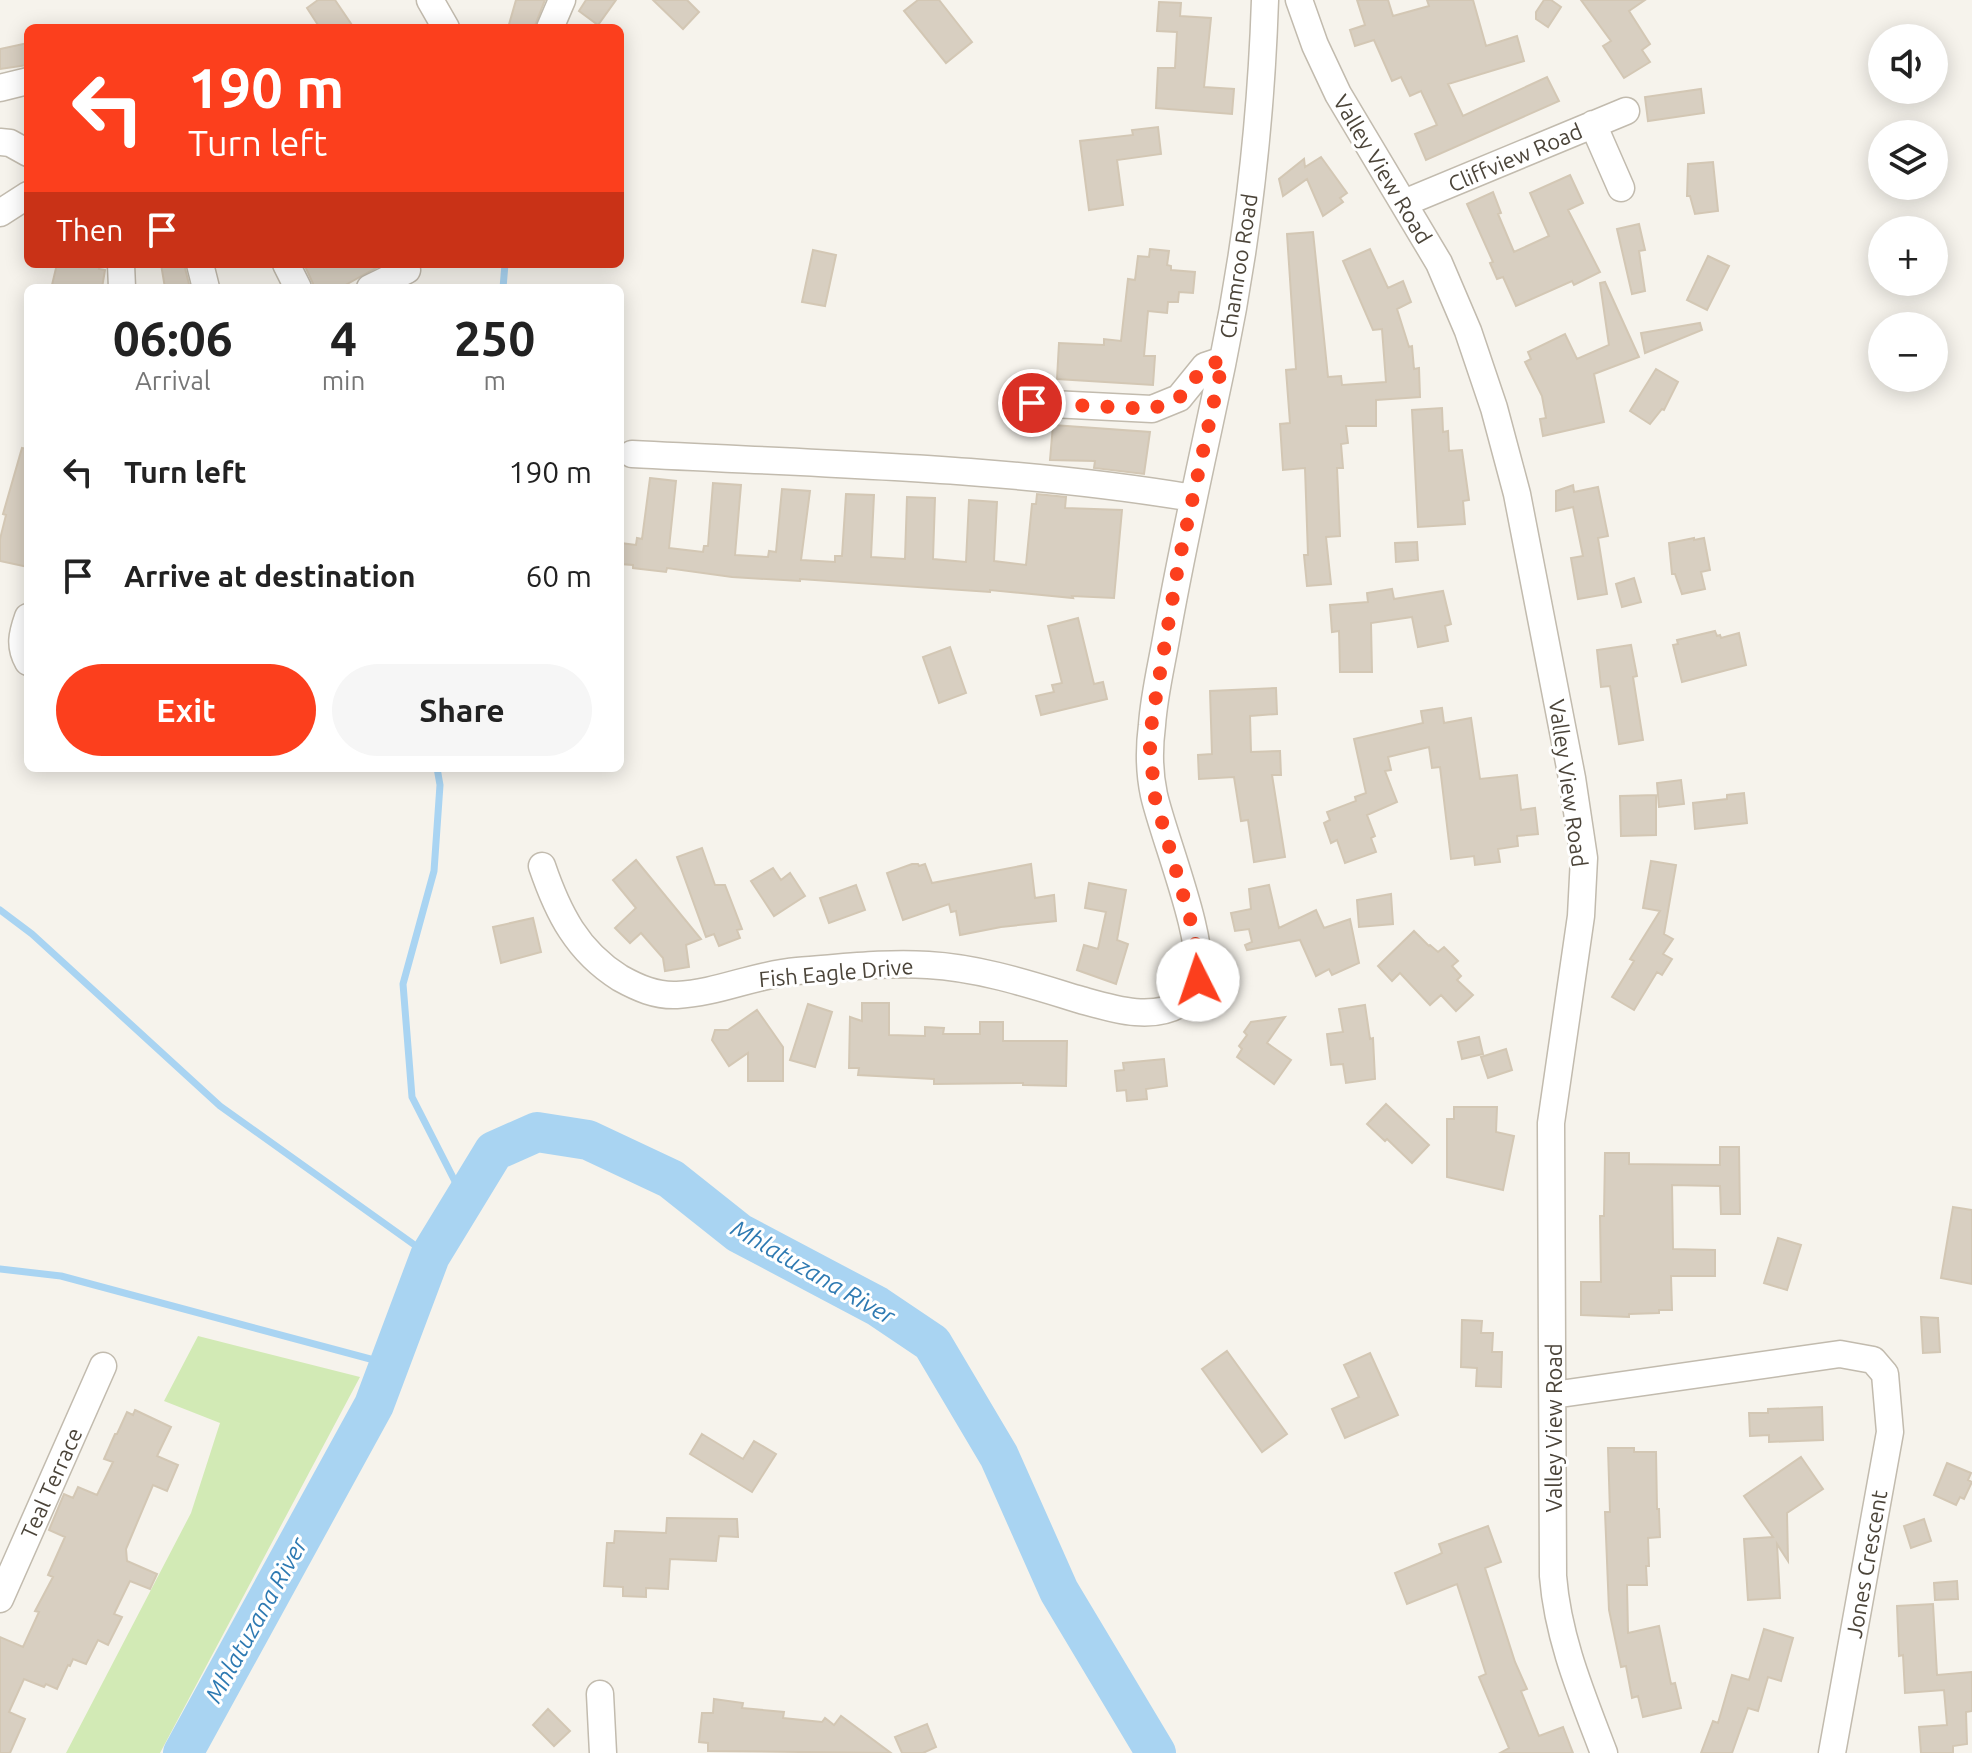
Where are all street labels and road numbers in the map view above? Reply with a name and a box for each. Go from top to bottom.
street label: Valley View Road [1329,90,1437,248]
street label: Cliffview Road [1444,118,1586,196]
street label: Chamroo Road [1214,192,1262,340]
street label: Valley View Road [1545,697,1593,869]
street label: Fish Eagle Drive [758,953,914,991]
street label: Valley View Road [1541,1343,1566,1513]
street label: Teal Terrace [15,1424,87,1542]
street label: Jones Crescent [1841,1488,1891,1640]

